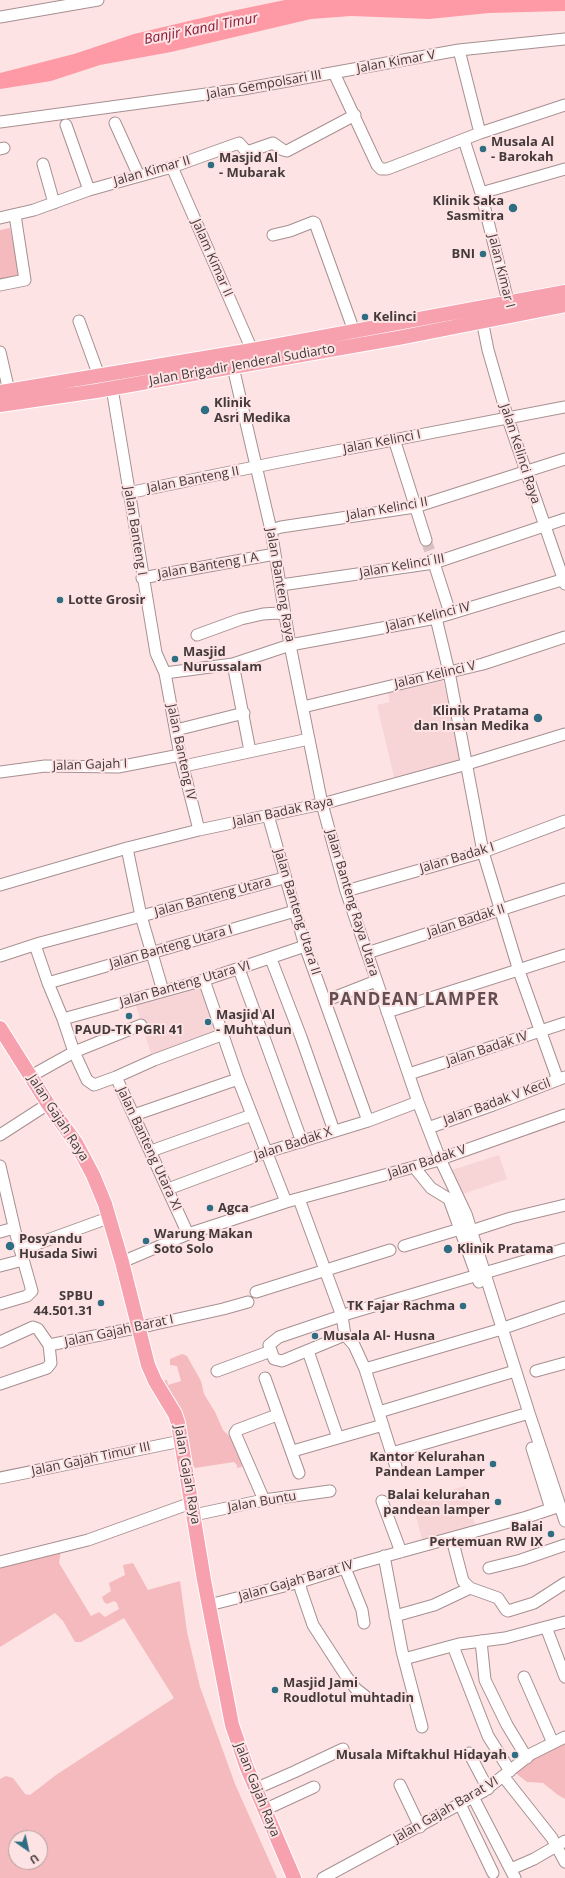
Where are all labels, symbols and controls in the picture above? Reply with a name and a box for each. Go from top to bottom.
water label: Banjir Kanal Timur [143,10,259,48]
street label: Jalan Kimar V [355,47,437,77]
street label: Jalan Gempolsari III [205,67,323,103]
place label: Musala Al - Barokah [491,134,554,165]
marker: Musala Al - Barokah [478,144,488,154]
place label: Masjid Al - Mubarak [219,150,285,181]
street label: Jalan Kimar II [112,153,192,189]
marker: Masjid Al - Mubarak [206,160,216,170]
place label: Klinik Saka Sasmitra [433,193,504,224]
marker: Klinik Saka Sasmitra [507,202,519,214]
street label: Jalam Kimar II [188,217,236,299]
street label: Jalan Kimar I [484,233,518,309]
place label: BNI [451,246,475,262]
marker: BNI [478,249,488,259]
place label: Kelinci [373,309,416,325]
marker: Kelinci [360,312,370,322]
street label: Jalan Brigadir Jenderal Sudiarto [148,341,336,389]
place label: Klinik Asri Medika [214,395,291,426]
street label: Jalan Kelinci Raya [496,402,544,506]
marker: Klinik Asri Medika [199,404,211,416]
street label: Jalan Kelinci I [342,427,422,457]
street label: Jalan Banteng II [145,463,241,497]
street label: Jalan Banteng I [120,485,150,577]
street label: Jalan Kelinci II [345,494,429,524]
street label: Jalan Banteng Raya [262,527,298,643]
street label: Jalan Banteng I A [157,549,259,583]
street label: Jalan Kelinci III [358,551,446,581]
place label: Lotte Grosir [68,592,145,608]
marker: Lotte Grosir [55,595,65,605]
street label: Jalan Kelinci IV [384,599,472,635]
place label: Masjid Nurussalam [183,644,262,675]
marker: Masjid Nurussalam [170,654,180,664]
street label: Jalan Kelinci V [393,658,477,692]
street label: Jalan Banteng IV [163,703,199,801]
place label: Klinik Pratama dan Insan Medika [414,703,529,734]
marker: Klinik Pratama dan Insan Medika [532,712,544,724]
street label: Jalan Gajah I [52,756,128,774]
street label: Jalan Badak Raya [231,794,335,830]
street label: Jalan Banteng Raya Utara [322,828,382,978]
street label: Jalan Badak I [418,839,496,877]
street label: Jalan Banteng Utara II [270,847,324,977]
street label: Jalan Banteng Utara [153,874,273,920]
street label: Jalan Badak II [425,901,507,941]
street label: Jalan Banteng Utara I [108,922,234,972]
street label: Jalan Banteng Utara VI [118,958,252,1010]
district label: PANDEAN LAMPER [328,990,500,1010]
place label: Masjid Al - Muhtadun [216,1007,292,1038]
marker: PAUD-TK PGRI 41 [124,1011,134,1021]
marker: Masjid Al - Muhtadun [203,1017,213,1027]
place label: PAUD-TK PGRI 41 [74,1022,184,1038]
street label: Jalan Badak IV [444,1028,530,1070]
street label: Jalan Gajah Raya [24,1072,92,1164]
street label: Jalan Badak V Kecil [441,1075,553,1129]
street label: Jalan Banteng Utara XI [113,1085,185,1213]
street label: Jalan Badak X [252,1124,334,1164]
street label: Jalan Badak V [386,1142,468,1182]
place label: Agca [218,1200,249,1216]
marker: Agca [205,1203,215,1213]
place label: Warung Makan Soto Solo [154,1226,253,1257]
place label: Posyandu Husada Siwi [19,1231,97,1262]
marker: Warung Makan Soto Solo [141,1236,151,1246]
marker: Posyandu Husada Siwi [4,1240,16,1252]
place label: Klinik Pratama [457,1241,554,1257]
marker: Klinik Pratama [442,1243,454,1255]
place label: SPBU 44.501.31 [34,1288,93,1319]
marker: SPBU 44.501.31 [96,1298,106,1308]
place label: TK Fajar Rachma [347,1298,455,1314]
marker: TK Fajar Rachma [458,1301,468,1311]
street label: Jalan Gajah Barat I [63,1312,175,1350]
place label: Musala Al- Husna [323,1328,435,1344]
marker: Musala Al- Husna [310,1331,320,1341]
street label: Jalan Gajah Raya [171,1424,203,1526]
street label: Jalan Gajah Timur III [30,1439,152,1479]
place label: Kantor Kelurahan Pandean Lamper [369,1449,485,1480]
marker: Kantor Kelurahan Pandean Lamper [488,1459,498,1469]
place label: Balai kelurahan pandean lamper [383,1487,490,1518]
street label: Jalan Buntu [226,1488,298,1516]
marker: Balai kelurahan pandean lamper [493,1497,503,1507]
place label: Balai Pertemuan RW IX [429,1519,543,1550]
marker: Balai Pertemuan RW IX [546,1529,556,1539]
street label: Jalan Gajah Barat IV [237,1557,355,1605]
place label: Masjid Jami Roudlotul muhtadin [283,1675,414,1706]
marker: Masjid Jami Roudlotul muhtadin [270,1685,280,1695]
street label: Jalan Gajah Raya [231,1741,283,1839]
place label: Musala Miftakhul Hidayah [336,1747,507,1763]
marker: Musala Miftakhul Hidayah [510,1750,520,1760]
street label: Jalan Gajah Barat VI [391,1774,501,1846]
north arrow [8,1830,48,1870]
text: U [27,1851,42,1868]

